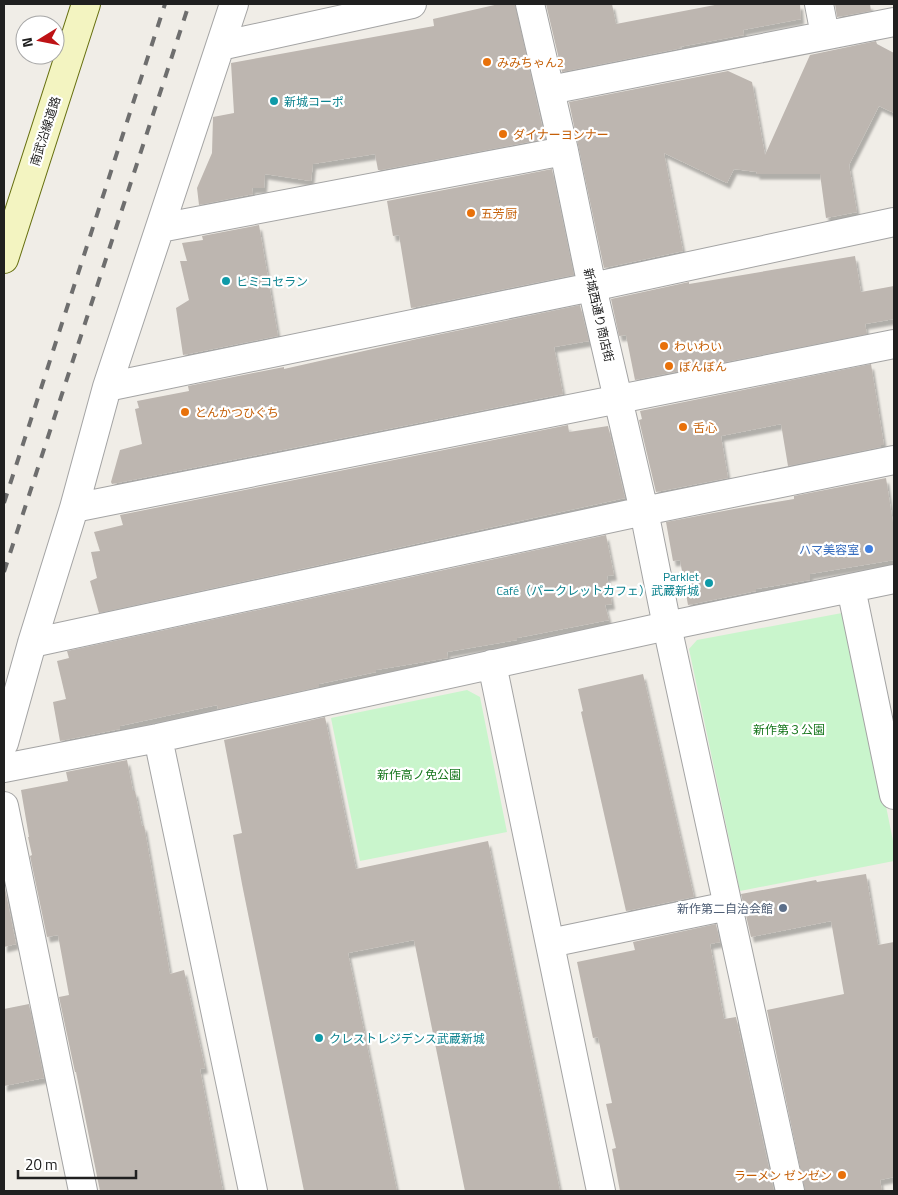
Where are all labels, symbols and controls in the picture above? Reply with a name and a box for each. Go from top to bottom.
north arrow [15,15,65,65]
text: N [16,36,38,49]
place label: みみちゃん2 [497,53,564,72]
marker: みみちゃん2 [481,56,493,68]
place label: 新城コーポ [284,92,344,111]
street label: 南武沿線道路 [25,94,65,168]
marker: 新城コーポ [268,95,280,107]
place label: ダイナーヨンナー [513,125,609,144]
marker: ダイナーヨンナー [497,128,509,140]
place label: 五芳厨 [481,204,517,223]
marker: 五芳厨 [465,207,477,219]
street label: 新城西通り商店街 [579,266,619,364]
place label: ヒミコセラン [236,272,308,291]
marker: ヒミコセラン [220,275,232,287]
place label: わいわい [674,337,722,356]
marker: わいわい [658,340,670,352]
place label: ぼんぼん [679,357,727,376]
marker: ぼんぼん [663,360,675,372]
place label: とんかつひぐち [195,403,279,422]
marker: とんかつひぐち [179,406,191,418]
place label: 舌心 [693,418,717,437]
marker: 舌心 [677,421,689,433]
place label: ハマ美容室 [799,540,859,559]
marker: ハマ美容室 [863,543,875,555]
place label: Parklet Café（パークレットカフェ）武蔵新城 [497,567,700,600]
marker: Parklet Café（パークレットカフェ）武蔵新城 [703,577,715,589]
park label: 新作第３公園 [753,720,825,739]
park label: 新作高ノ免公園 [377,765,461,784]
place label: 新作第二自治会館 [677,899,773,918]
marker: 新作第二自治会館 [777,902,789,914]
place label: クレストレジデンス武蔵新城 [329,1029,485,1048]
marker: クレストレジデンス武蔵新城 [313,1032,325,1044]
scale bar [18,1148,135,1180]
text: 20 m [25,1153,58,1176]
place label: ラーメン ゼンゼン [734,1166,832,1185]
marker: ラーメン ゼンゼン [836,1169,848,1181]

